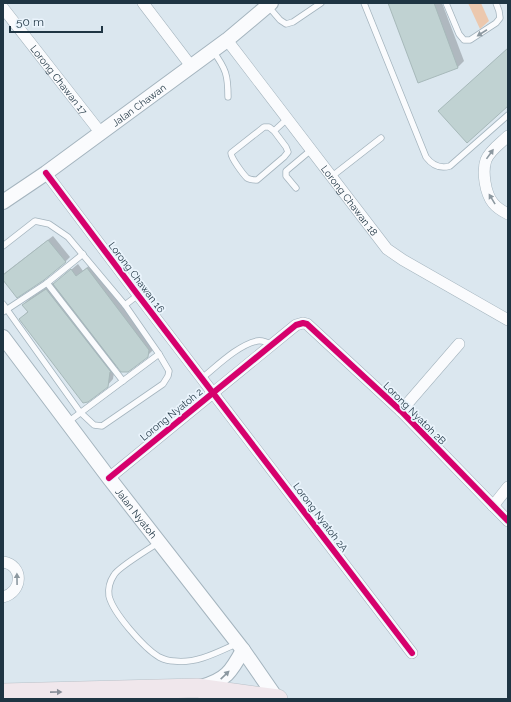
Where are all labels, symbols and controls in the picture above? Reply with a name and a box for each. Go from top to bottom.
scale bar [10,8,102,34]
text: 50 m [16,15,44,29]
one-way arrow [476,29,488,36]
street label: Lorong Chawan 17 [28,43,90,117]
street label: Jalan Chawan [110,82,168,129]
one-way arrow [486,149,495,160]
street label: Lorong Chawan 18 [319,163,380,238]
one-way arrow [488,193,495,205]
street label: Lorong Chawan 16 [106,240,167,315]
street label: Lorong Nyatoh 2B [381,380,448,447]
street label: Lorong Nyatoh 2 [138,386,205,443]
street label: Lorong Nyatoh 2A [291,481,350,554]
street label: Jalan Nyatoh [113,486,159,541]
one-way arrow [14,573,20,586]
one-way arrow [220,670,230,680]
one-way arrow [50,688,62,695]

